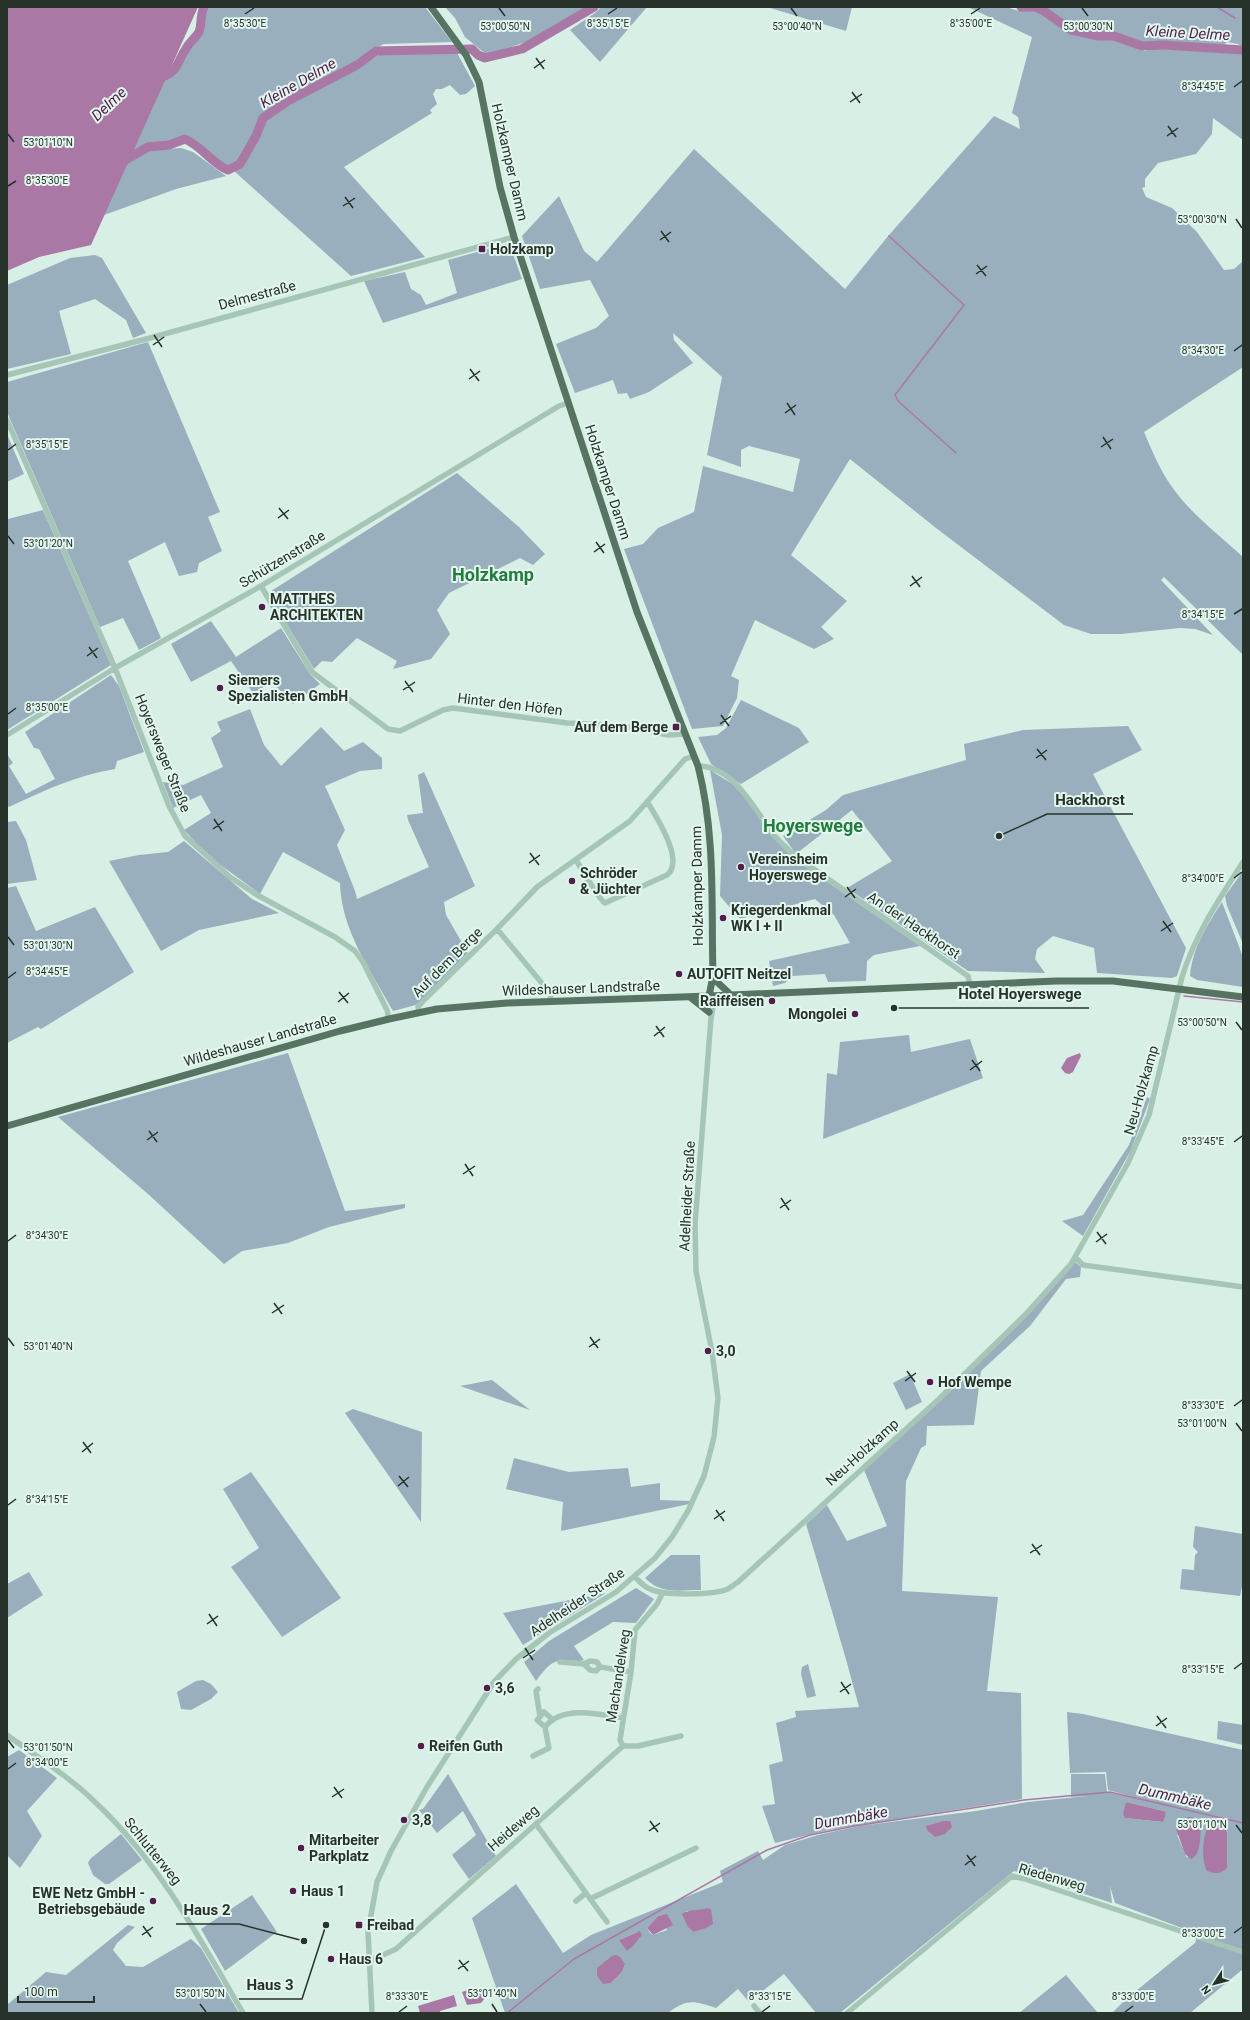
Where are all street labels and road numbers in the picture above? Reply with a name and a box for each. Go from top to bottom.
street label: Holzkamper Damm [489,102,531,222]
street label: Delmestraße [217,277,297,313]
street label: Holzkamper Damm [582,422,634,542]
street label: Schützenstraße [236,527,328,591]
street label: Hinter den Höfen [457,690,563,718]
street label: Hoyersweger Straße [132,692,194,814]
street label: Holzkamper Damm [688,826,706,946]
street label: An der Hackhorst [865,888,964,962]
street label: Auf dem Berge [409,924,485,1000]
street label: Wildeshauser Landstraße [502,977,660,999]
street label: Wildeshauser Landstraße [182,1011,338,1069]
street label: Neu-Holzkamp [1121,1043,1161,1137]
street label: Adelheider Straße [676,1140,698,1252]
street label: Neu-Holzkamp [822,1415,902,1489]
street label: Adelheider Straße [527,1564,627,1640]
street label: Machandelweg [603,1628,633,1724]
street label: Heideweg [484,1802,542,1854]
street label: Schlutterweg [121,1814,185,1888]
street label: Riedenweg [1017,1860,1087,1894]

